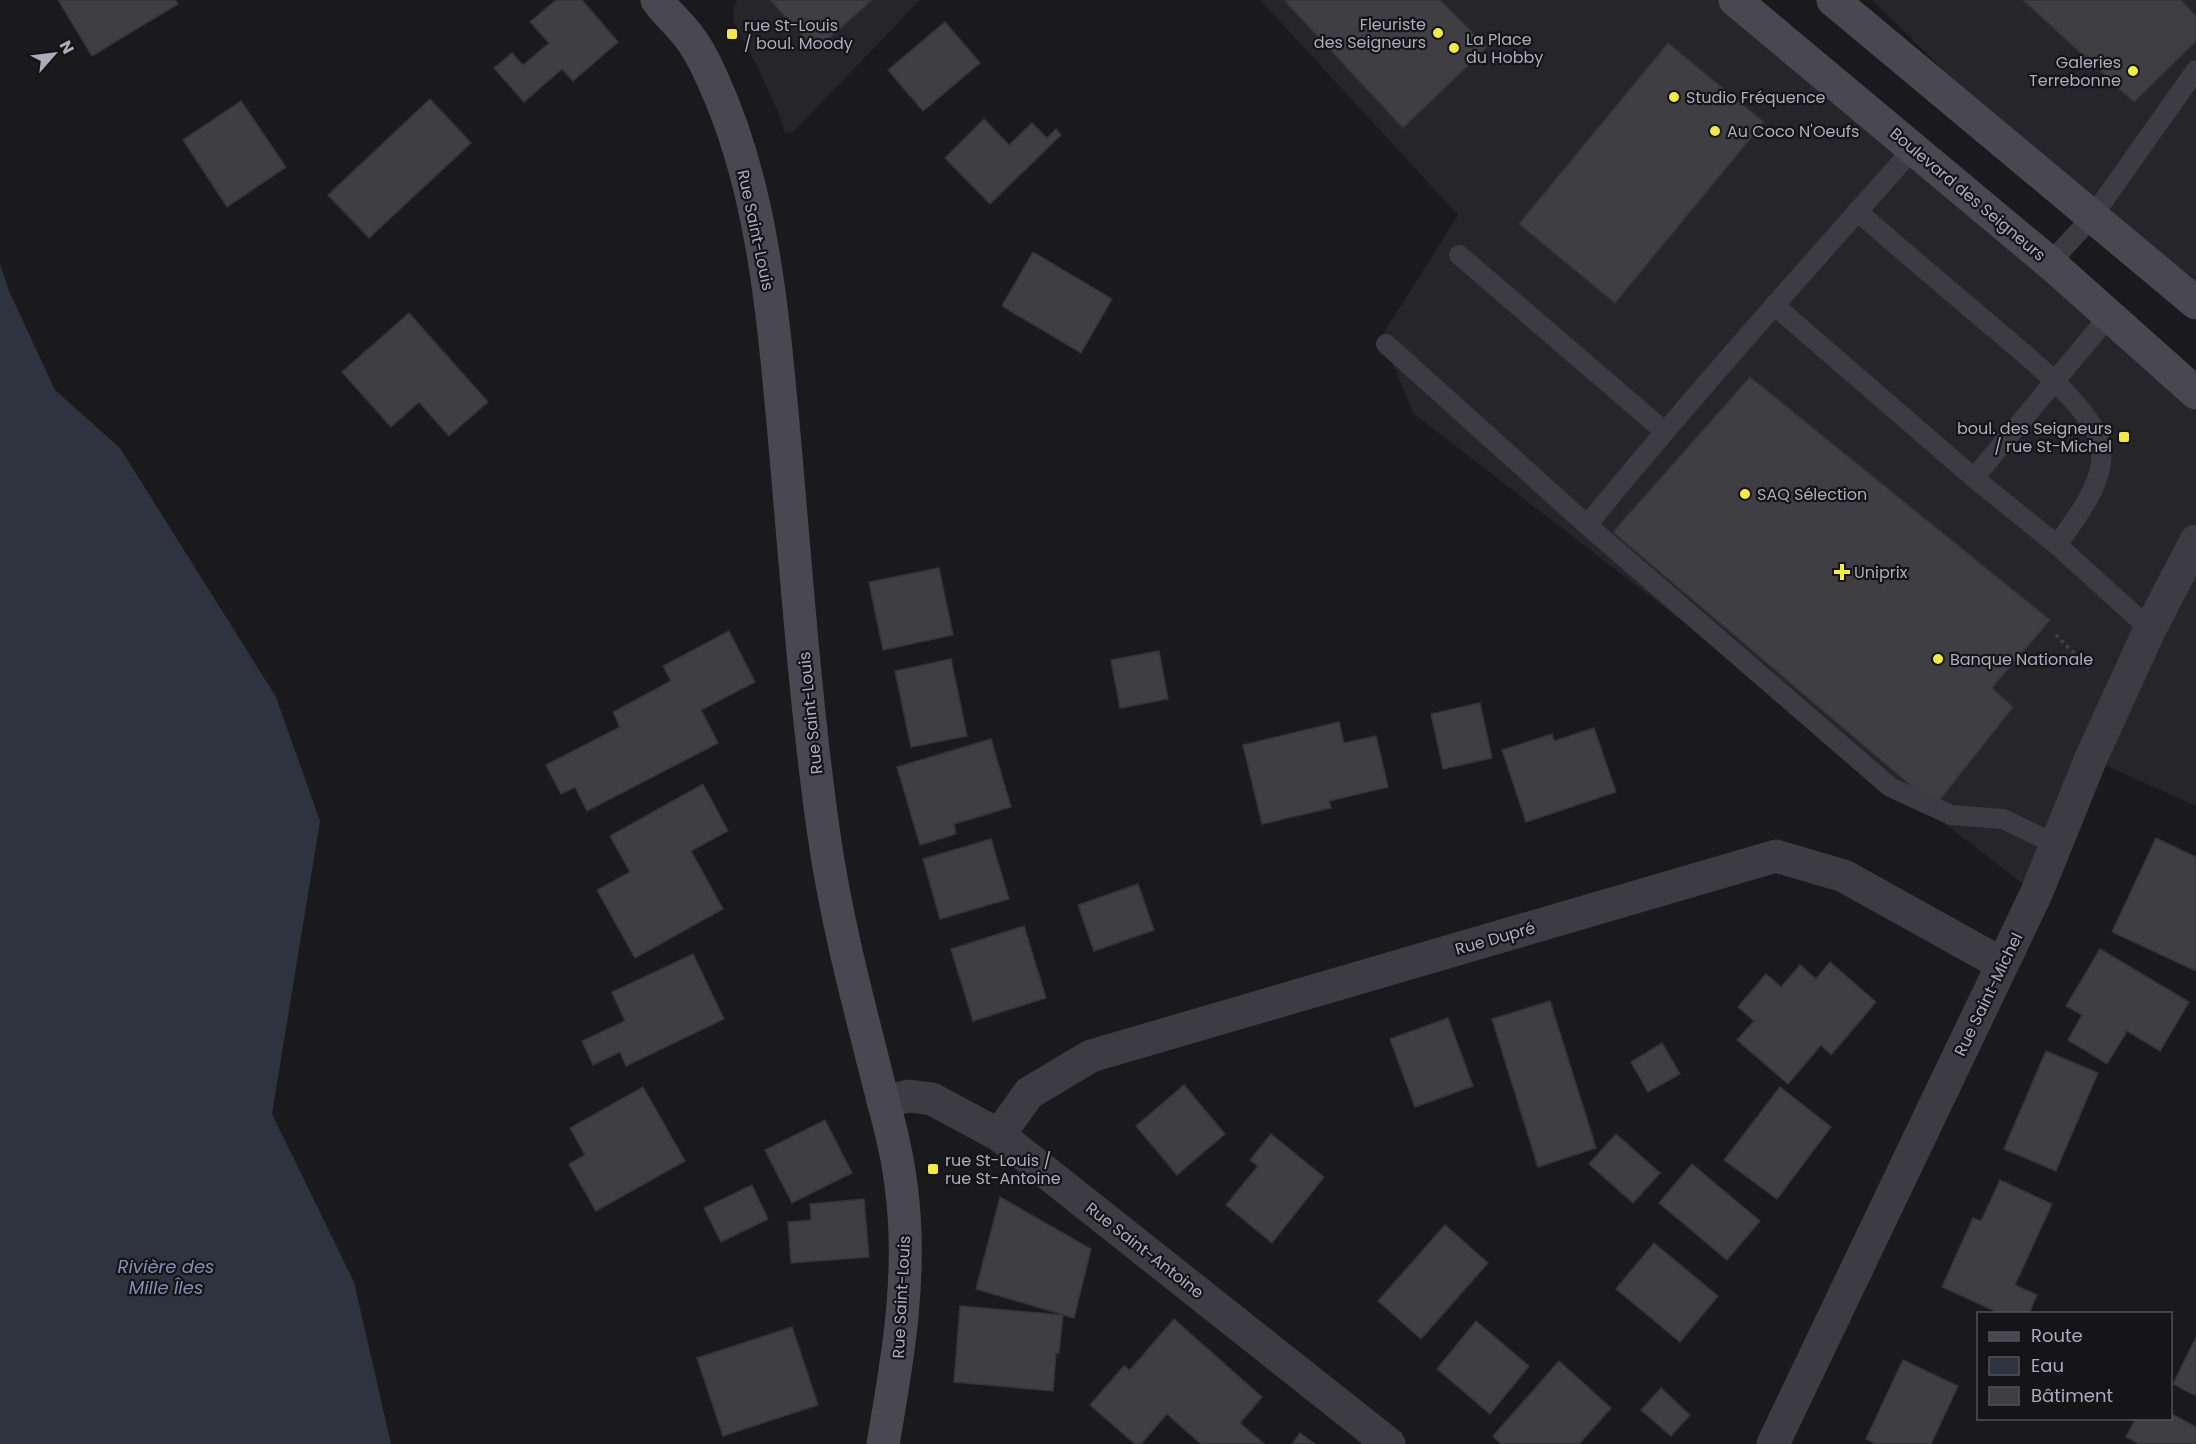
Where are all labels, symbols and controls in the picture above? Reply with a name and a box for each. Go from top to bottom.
place label: Fleuriste des Seigneurs [1314,13,1426,54]
place label: rue St-Louis / boul. Moody [744,14,853,55]
north arrow [24,24,84,84]
marker: Fleuriste des Seigneurs [1431,26,1445,40]
marker: rue St-Louis / boul. Moody [725,27,739,41]
place label: La Place du Hobby [1466,28,1543,69]
text: N [54,36,80,58]
marker: La Place du Hobby [1447,41,1461,55]
place label: Galeries Terrebonne [2029,51,2121,92]
marker: Galeries Terrebonne [2126,64,2140,78]
place label: Studio Fréquence [1686,86,1826,109]
marker: Studio Fréquence [1667,90,1681,104]
place label: Au Coco N'Oeufs [1727,120,1859,143]
street label: Boulevard des Seigneurs [1885,122,2051,267]
marker: Au Coco N'Oeufs [1708,124,1722,138]
street label: Rue Saint-Louis [731,168,780,293]
place label: boul. des Seigneurs / rue St-Michel [1957,417,2112,458]
marker: boul. des Seigneurs / rue St-Michel [2117,430,2131,444]
place label: SAQ Sélection [1757,483,1867,506]
marker: SAQ Sélection [1738,487,1752,501]
place label: Uniprix [1854,561,1908,584]
marker: Uniprix [1835,565,1849,579]
place label: Banque Nationale [1950,648,2093,671]
street label: Rue Saint-Louis [793,651,828,775]
marker: Banque Nationale [1931,652,1945,666]
street label: Rue Dupré [1452,916,1538,961]
street label: Rue Saint-Michel [1949,929,2028,1060]
place label: rue St-Louis / rue St-Antoine [945,1149,1061,1190]
marker: rue St-Louis / rue St-Antoine [926,1162,940,1176]
street label: Rue Saint-Antoine [1081,1197,1209,1304]
street label: Rue Saint-Louis [887,1235,916,1359]
water label: Rivière des Mille Îles [117,1254,215,1300]
legend [1977,1312,2172,1420]
text: Route [2031,1323,2083,1348]
text: Eau [2031,1353,2064,1378]
text: Bâtiment [2031,1383,2113,1408]

